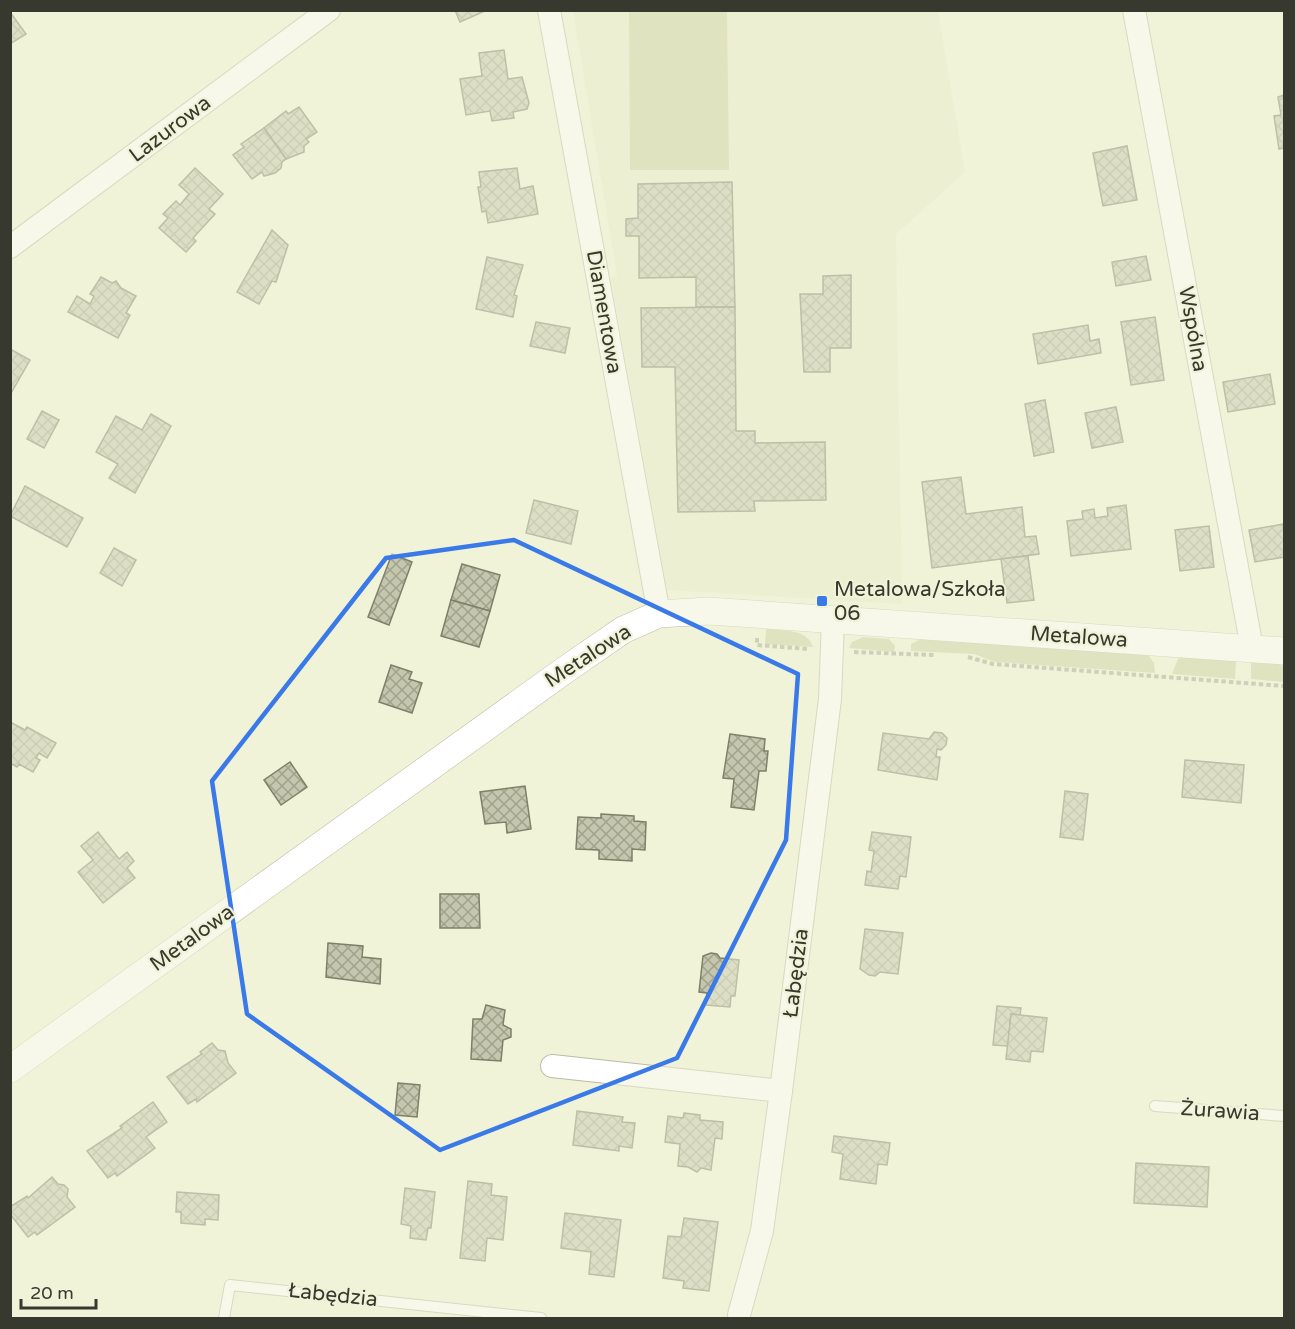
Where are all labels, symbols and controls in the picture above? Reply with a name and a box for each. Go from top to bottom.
street label: Lazurowa [124,90,216,168]
street label: Diamentowa [581,248,627,376]
street label: Wspólna [1173,284,1213,374]
place label: Metalowa/Szkoła 06 [834,577,1006,626]
marker: Metalowa/Szkoła 06 [815,594,829,608]
street label: Metalowa [540,619,636,693]
street label: Metalowa [1029,621,1129,653]
street label: Metalowa [145,899,239,977]
street label: Łabędzia [778,927,814,1019]
street label: Żurawia [1179,1096,1261,1126]
scale bar [21,1272,96,1310]
street label: Łabędzia [287,1278,379,1312]
text: 20 m [30,1282,74,1304]

